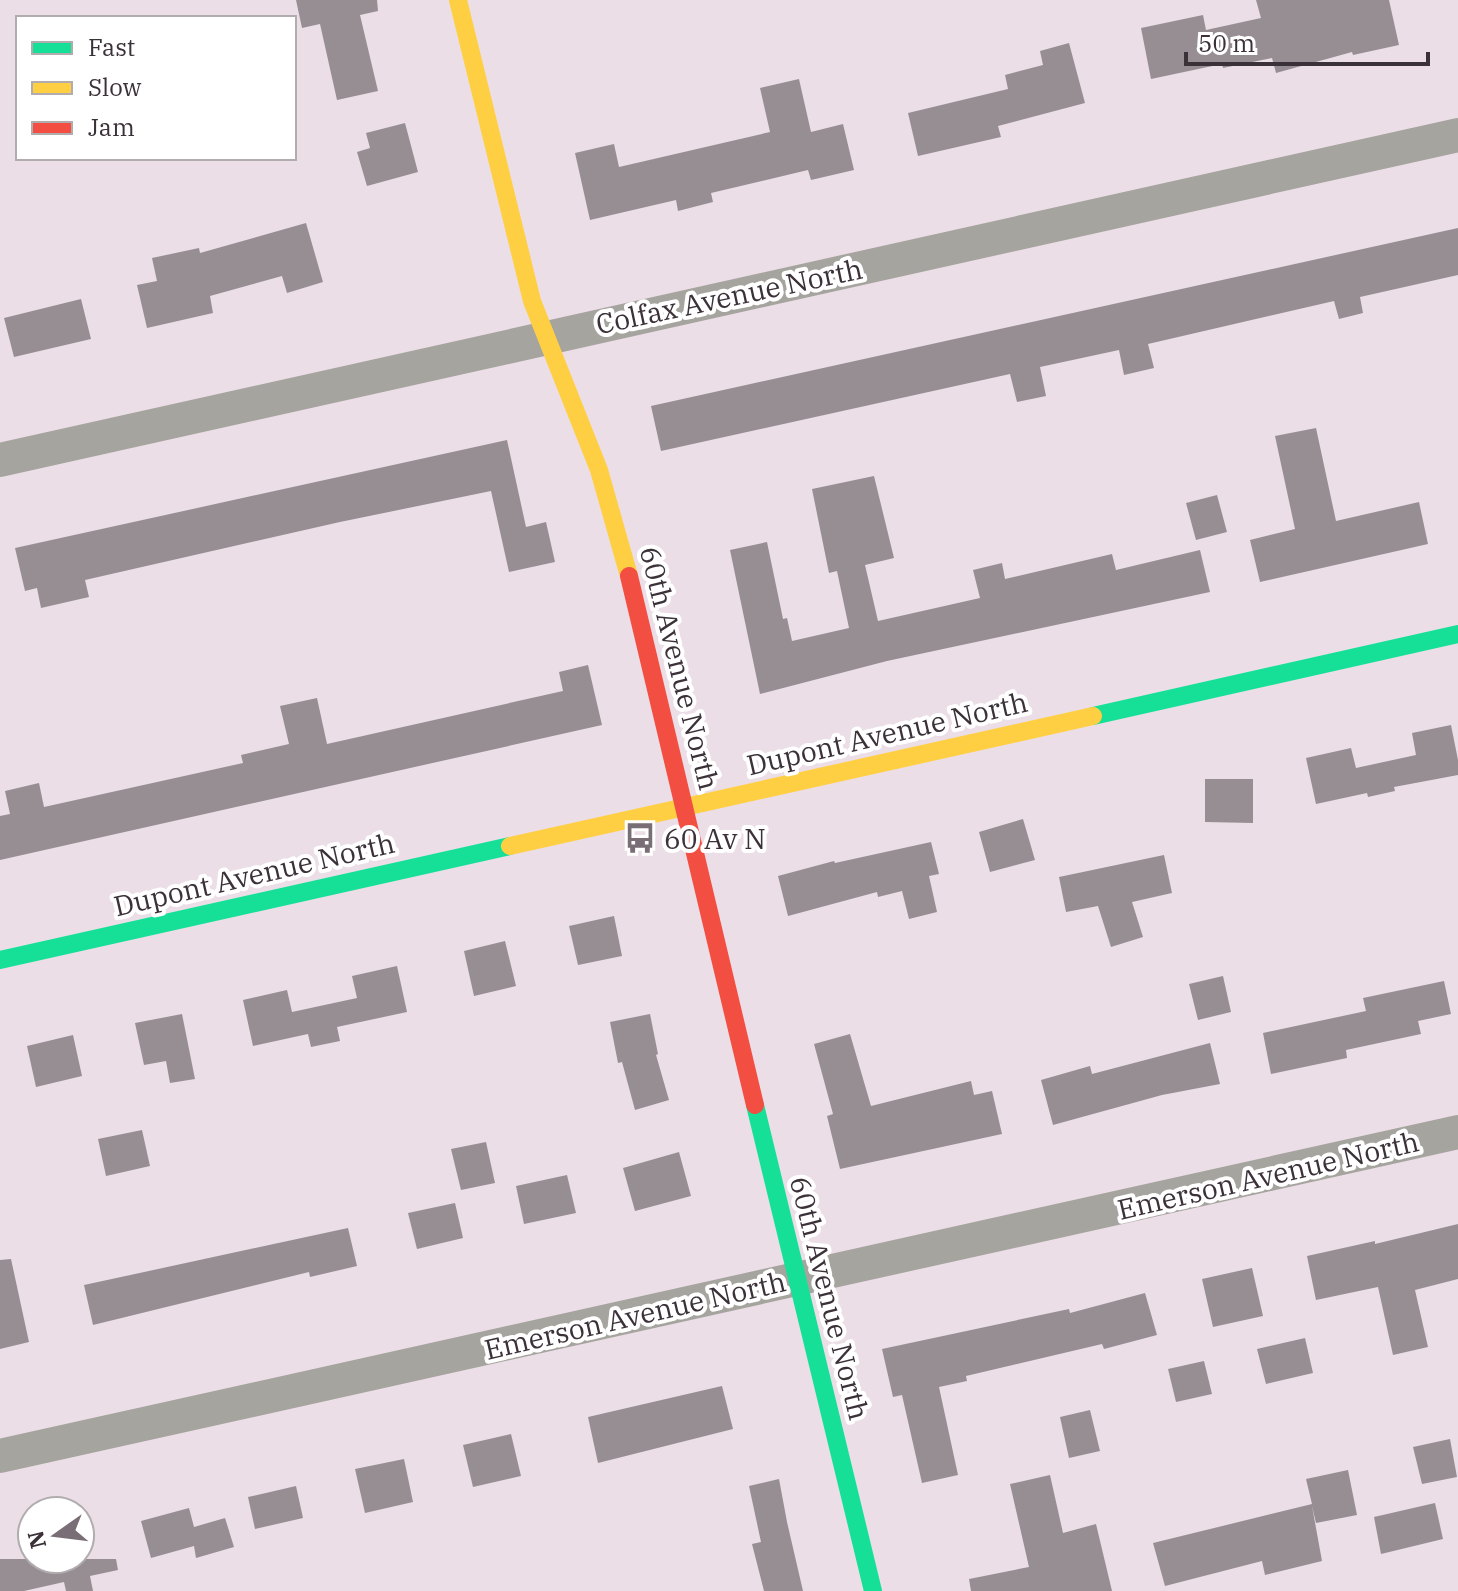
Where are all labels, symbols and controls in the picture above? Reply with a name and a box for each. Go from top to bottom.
legend [16,16,296,160]
scale bar [1186,16,1428,66]
text: 50 m [1198,27,1255,59]
text: Fast [88,31,135,63]
text: Slow [88,71,142,103]
text: Jam [88,111,135,143]
street label: Colfax Avenue North [592,250,866,342]
street label: 60th Avenue North [632,542,728,794]
street label: Dupont Avenue North [743,683,1031,783]
place label: 60 Av N [664,820,766,857]
bus stop icon: 60 Av N [623,821,657,855]
street label: Dupont Avenue North [110,824,398,924]
street label: Emerson Avenue North [1114,1122,1422,1228]
street label: 60th Avenue North [782,1172,878,1424]
street label: Emerson Avenue North [481,1262,789,1368]
north arrow [16,1495,96,1575]
text: N [20,1528,52,1552]

